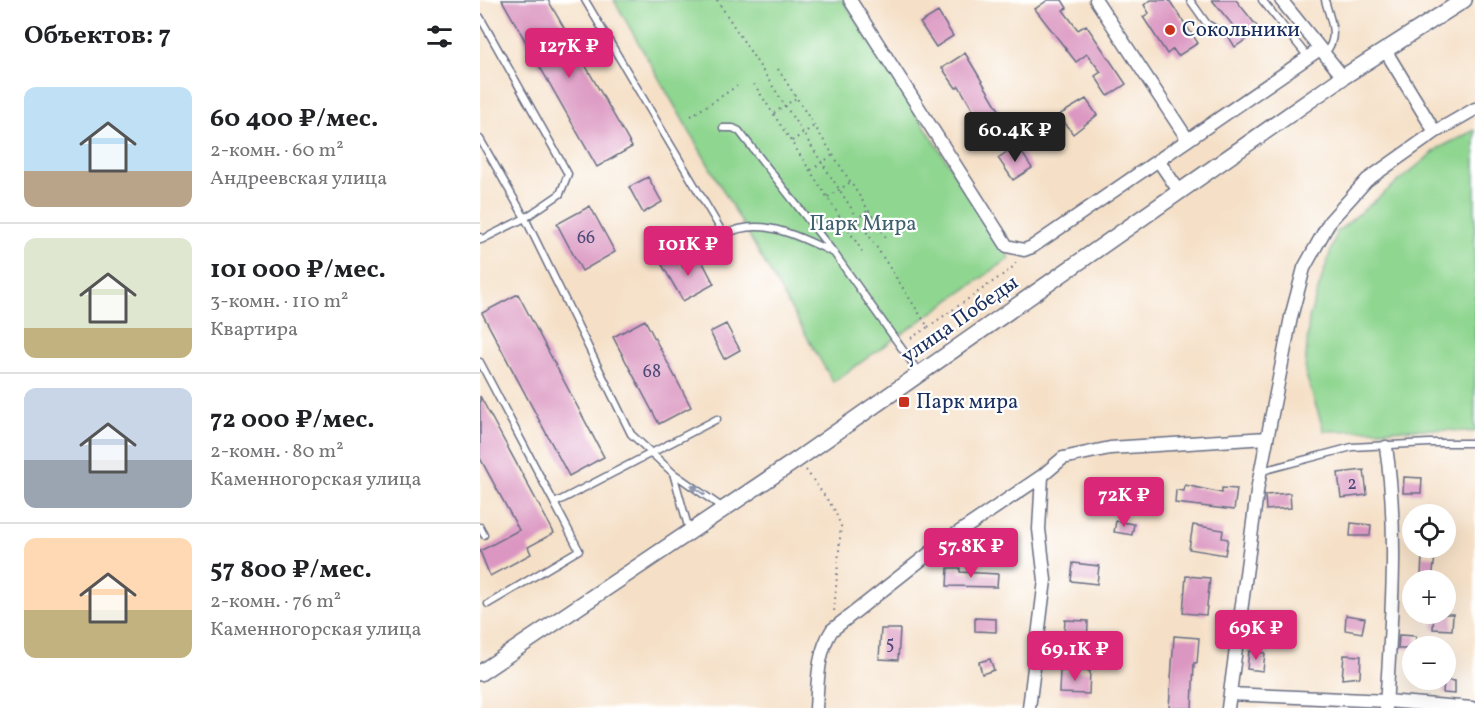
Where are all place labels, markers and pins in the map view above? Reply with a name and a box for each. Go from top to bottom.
place label: Сокольники [1182,16,1300,45]
marker: Сокольники [1163,23,1177,37]
pin: 127K ₽ [520,28,618,79]
pin: 60.4K ₽ [960,112,1070,163]
pin: 101K ₽ [639,226,737,277]
place label: Парк мира [916,388,1019,417]
marker: Парк мира [897,395,911,409]
pin: 72K ₽ [1082,477,1166,528]
pin: 57.8K ₽ [916,528,1026,579]
pin: 69K ₽ [1214,610,1298,661]
pin: 69.1K ₽ [1020,631,1130,682]

